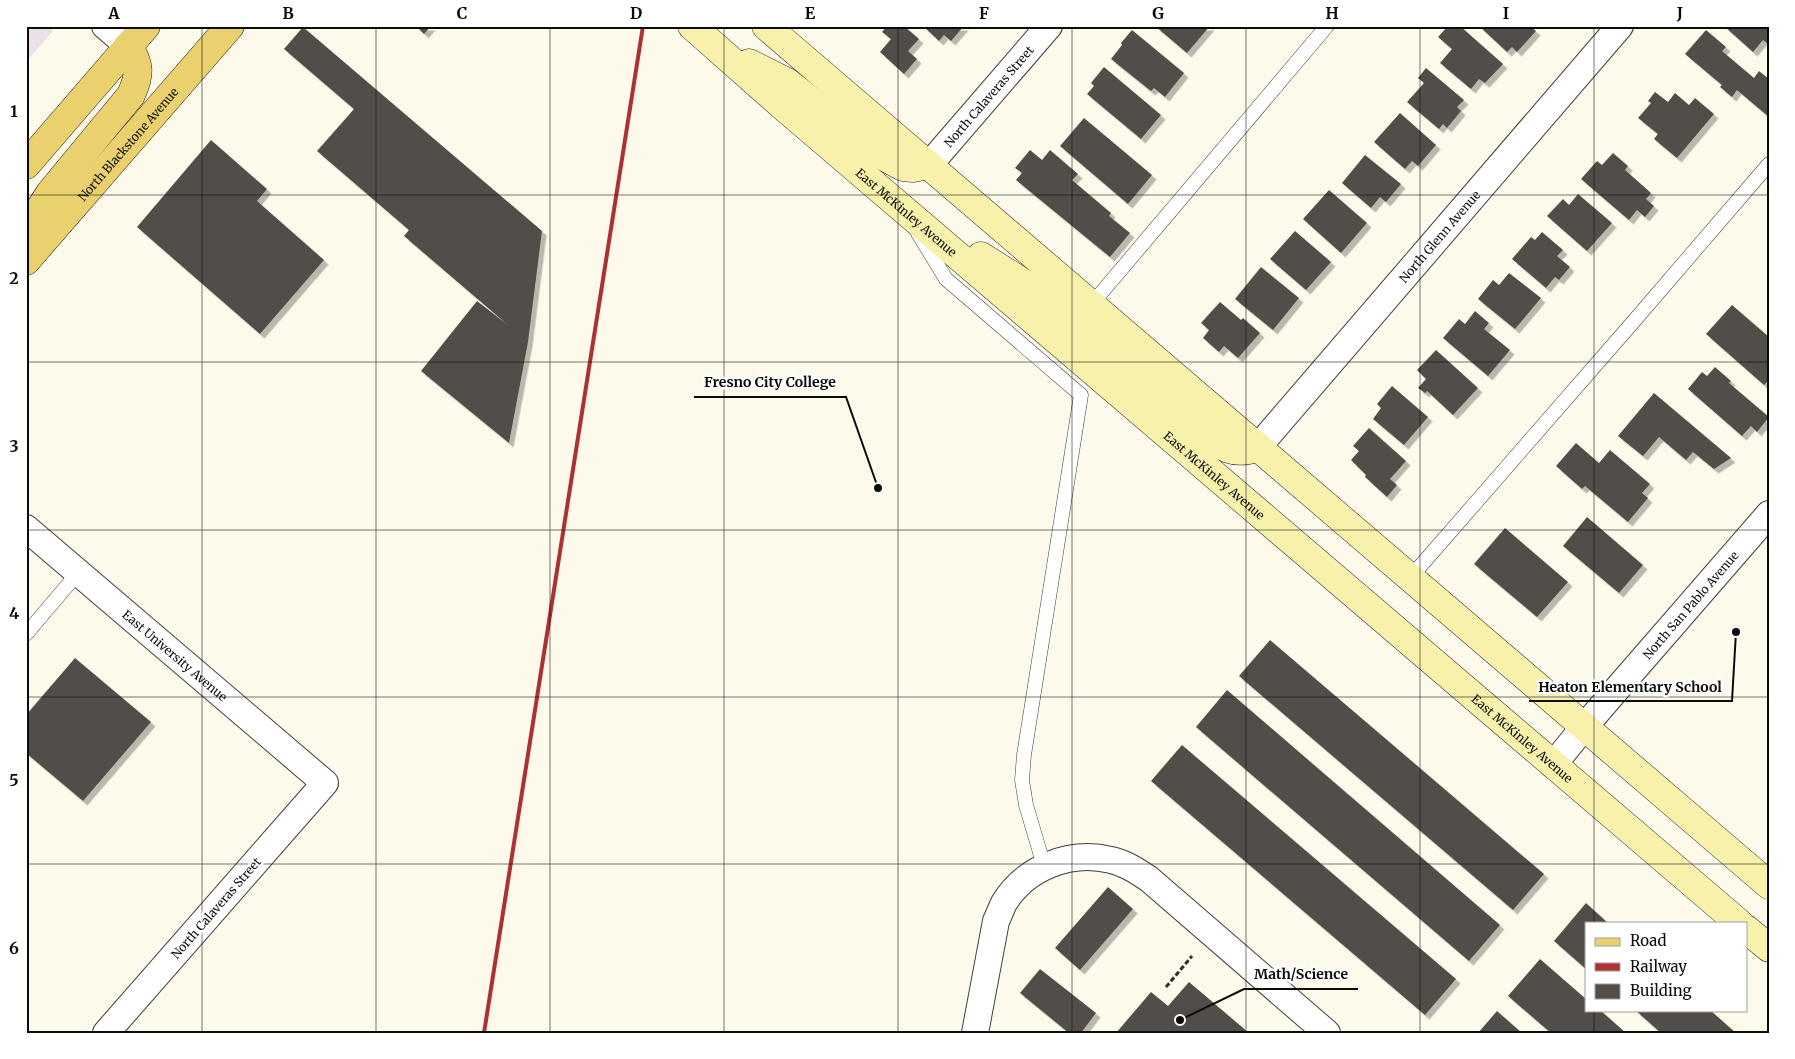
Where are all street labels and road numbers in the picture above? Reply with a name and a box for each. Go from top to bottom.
street label: North Calaveras Street [941,42,1037,150]
street label: North Blackstone Avenue [74,84,181,204]
street label: East McKinley Avenue [853,165,960,259]
street label: North Glenn Avenue [1396,187,1483,285]
street label: East McKinley Avenue [1161,428,1268,522]
street label: North San Pablo Avenue [1639,548,1741,662]
street label: East University Avenue [120,606,231,704]
street label: East McKinley Avenue [1469,691,1576,785]
street label: North Calaveras Street [168,854,264,962]

